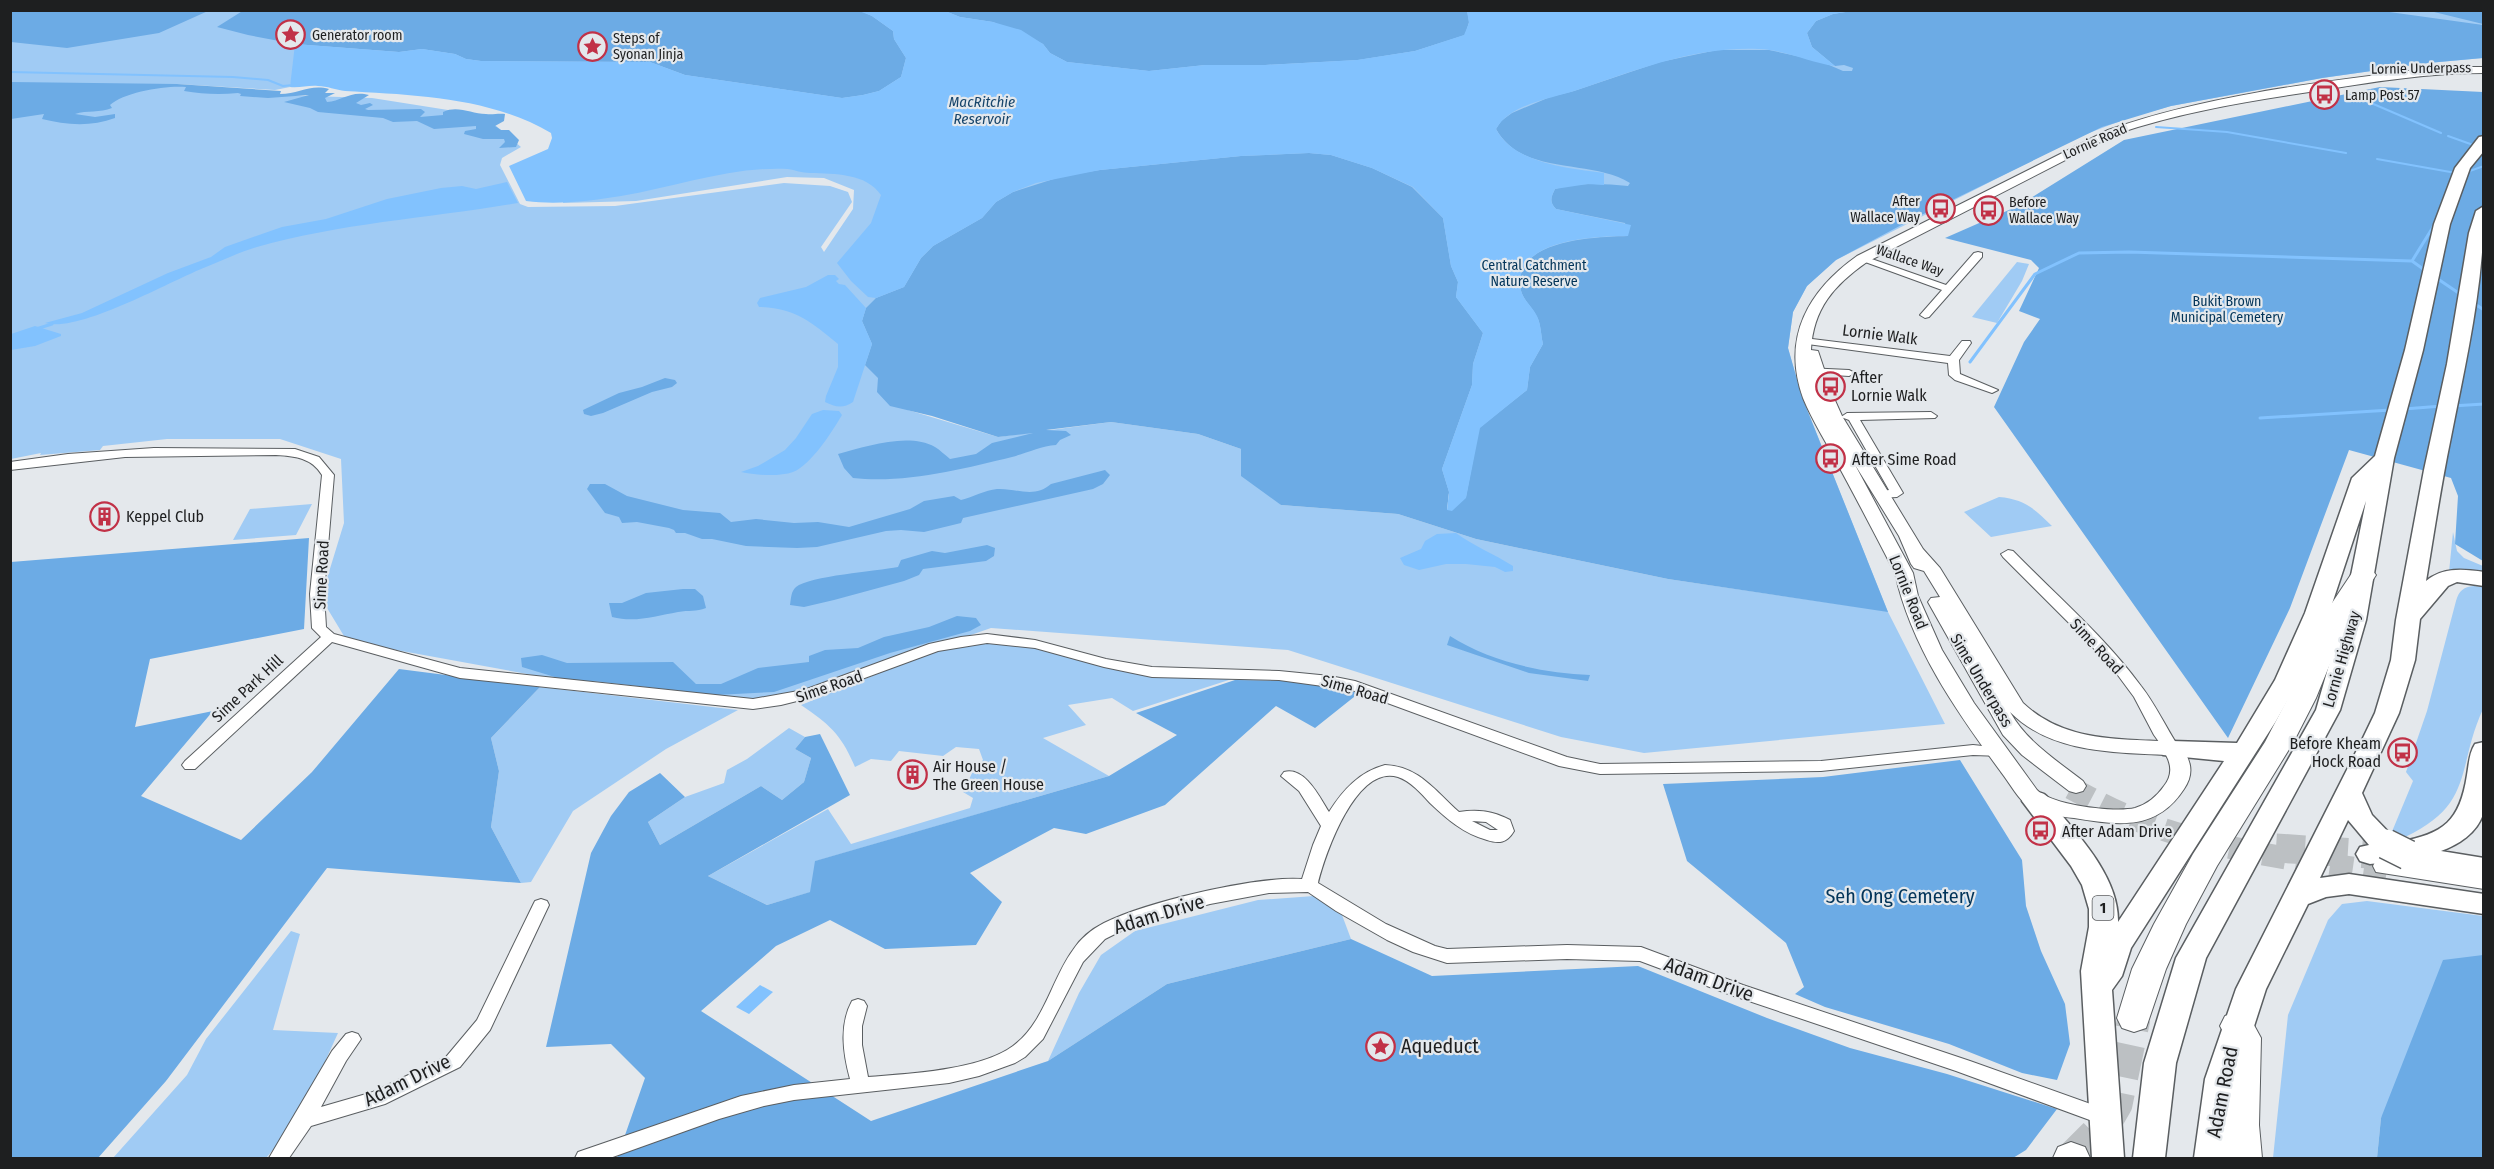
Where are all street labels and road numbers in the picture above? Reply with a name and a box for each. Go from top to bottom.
street label: Lornie Underpass [2371,59,2471,78]
street label: Lornie Road [2061,120,2130,163]
street label: Wallace Way [1874,241,1946,280]
street label: Lornie Walk [1841,320,1919,349]
street label: Sime Road [310,540,333,610]
street label: Lornie Road [1885,552,1932,632]
street label: Lornie Highway [2319,608,2365,710]
street label: Sime Road [2066,615,2127,678]
street label: Sime Underpass [1946,630,2017,730]
street label: Sime Park Hill [208,651,287,726]
street label: Sime Road [793,666,865,707]
street label: Sime Road [1319,671,1391,708]
street label: Adam Drive [1111,889,1207,939]
road number: 1 [2092,896,2114,920]
street label: Adam Drive [1661,952,1757,1006]
street label: Adam Road [2201,1044,2243,1140]
street label: Adam Drive [360,1049,454,1111]

